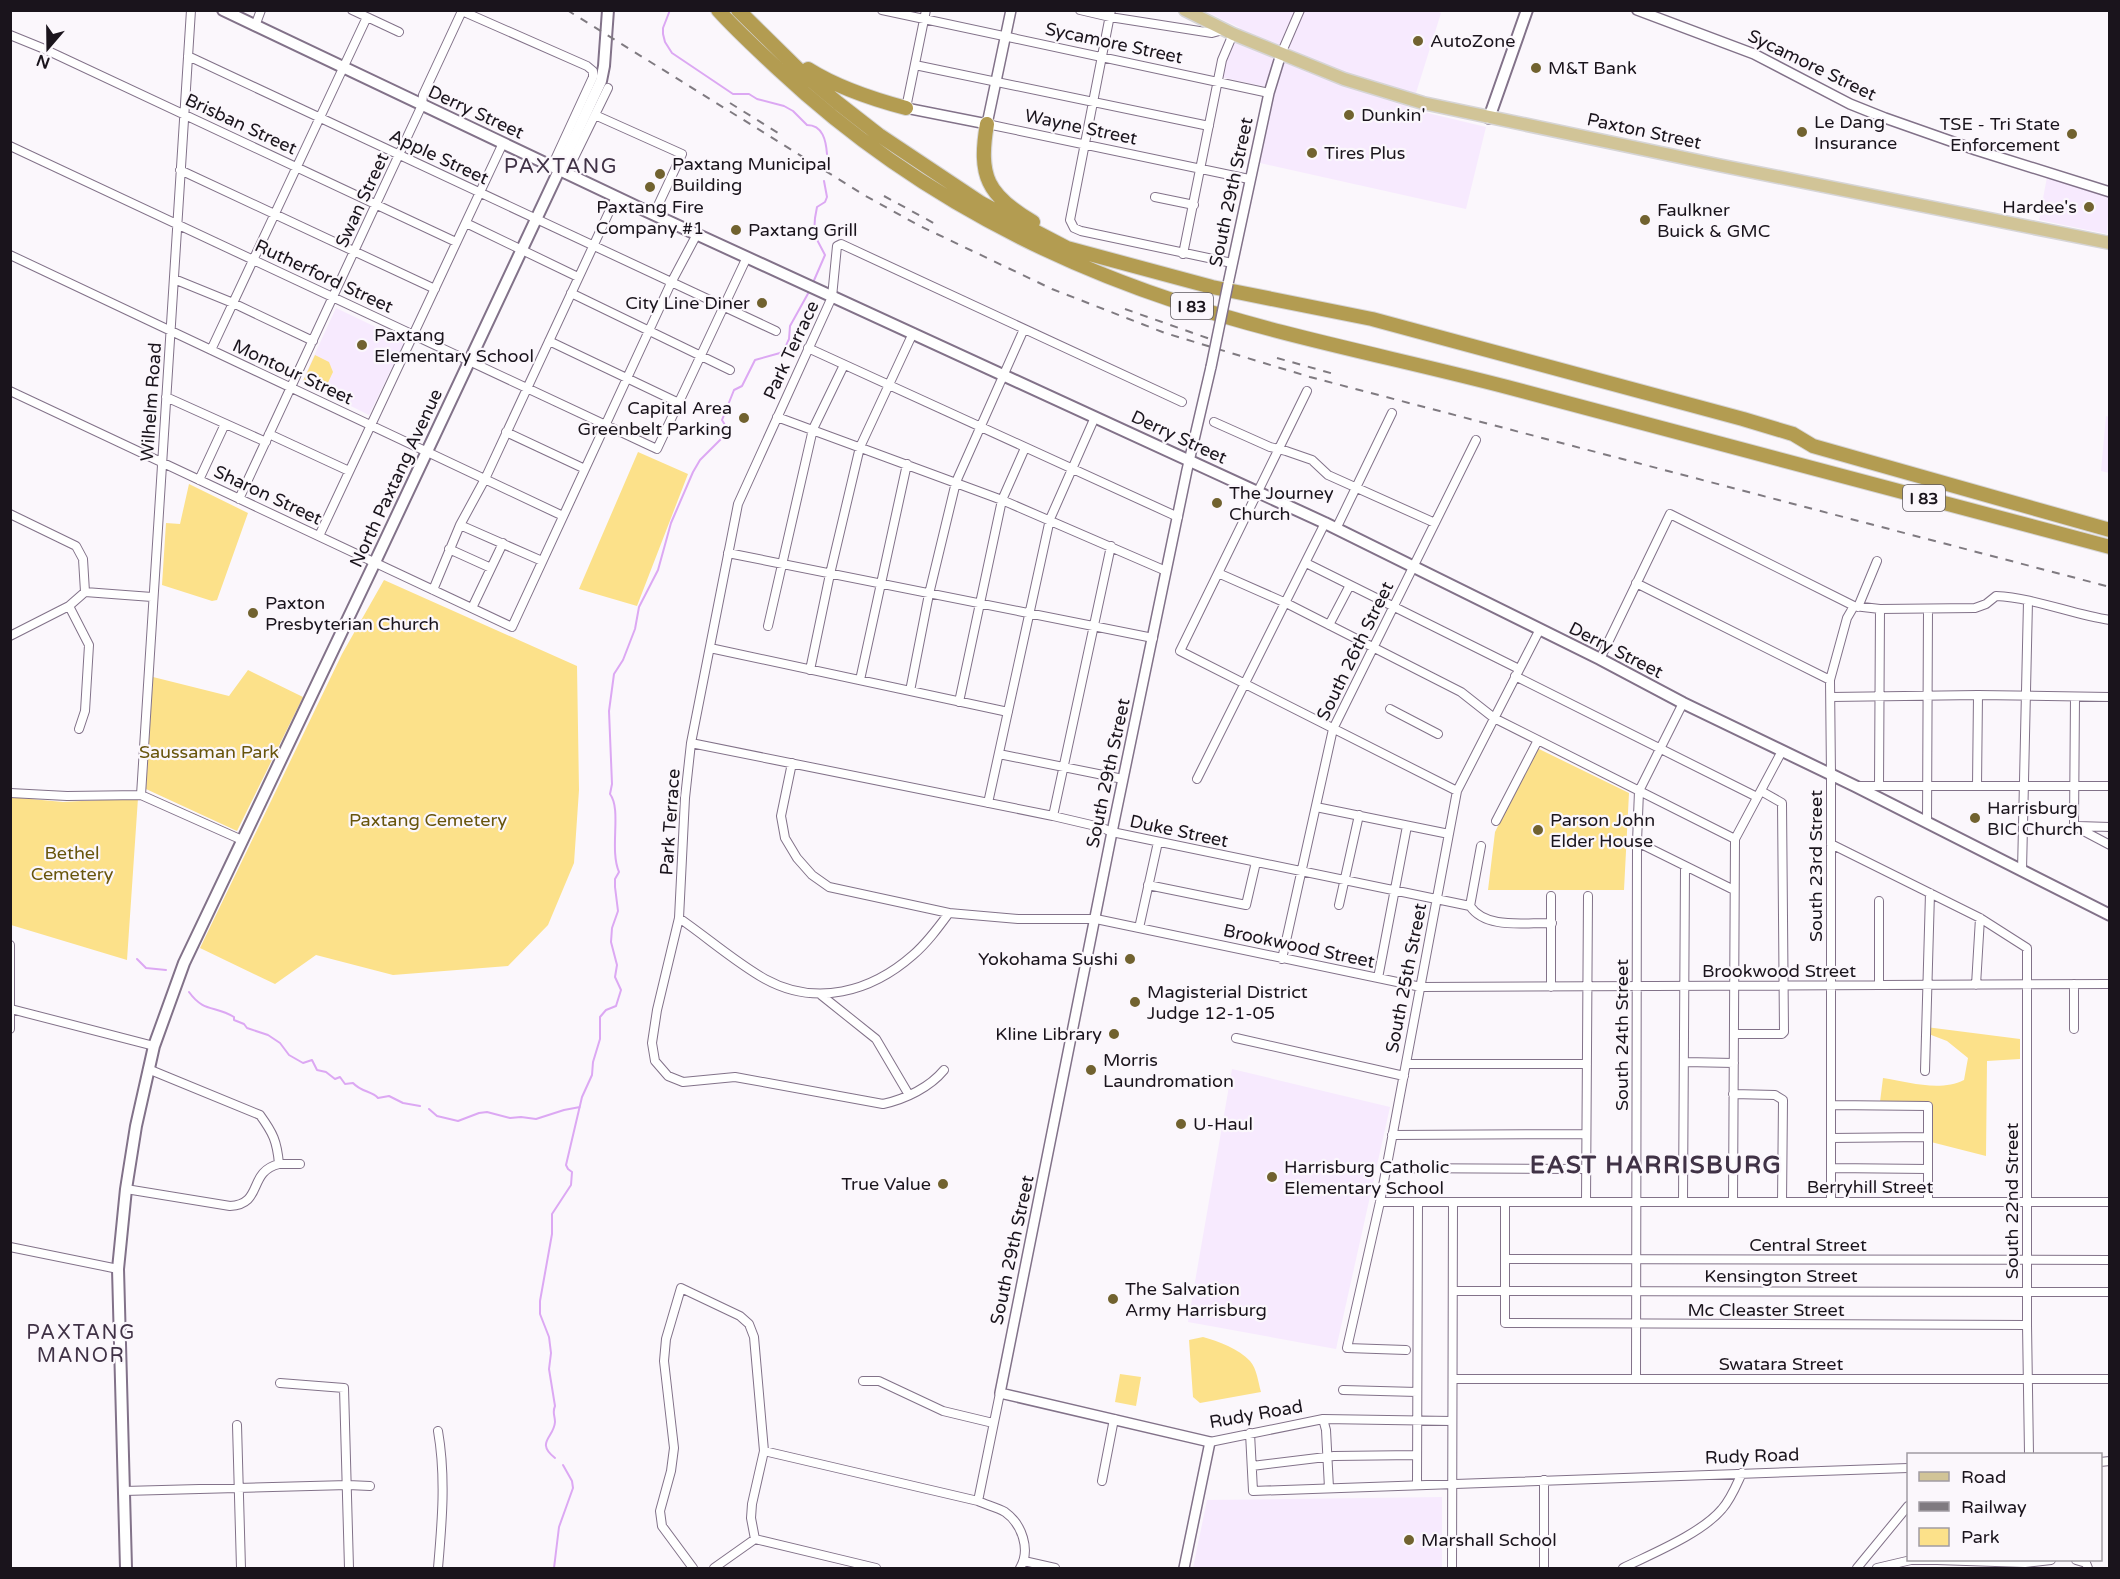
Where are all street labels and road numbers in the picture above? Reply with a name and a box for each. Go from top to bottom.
street label: Sycamore Street [1043,18,1185,68]
street label: Sycamore Street [1744,24,1880,106]
street label: Derry Street [425,80,527,144]
street label: Brisban Street [182,88,301,160]
street label: Wayne Street [1023,104,1139,150]
street label: Paxton Street [1585,108,1703,154]
street label: South 29th Street [1204,115,1258,269]
street label: Apple Street [386,124,492,190]
street label: Swan Street [331,149,394,251]
street label: Rutherford Street [251,234,397,318]
road number: I 83 [1171,293,1213,319]
street label: Park Terrace [758,297,824,403]
street label: Montour Street [229,334,357,410]
street label: Wilhelm Road [136,342,166,462]
street label: North Paxtang Avenue [345,385,447,571]
street label: Derry Street [1128,405,1230,469]
street label: Sharon Street [210,460,326,530]
road number: I 83 [1903,485,1945,511]
street label: South 26th Street [1312,578,1398,724]
street label: Derry Street [1565,617,1667,683]
street label: South 29th Street [1081,696,1135,850]
street label: Park Terrace [655,768,685,876]
street label: South 23rd Street [1805,790,1827,942]
street label: Duke Street [1128,810,1230,852]
street label: South 25th Street [1381,901,1431,1055]
street label: Brookwood Street [1221,919,1377,973]
street label: South 24th Street [1611,959,1633,1111]
street label: Brookwood Street [1702,960,1856,982]
street label: South 22nd Street [2001,1123,2023,1279]
street label: South 29th Street [985,1173,1039,1327]
street label: Berryhill Street [1807,1176,1933,1198]
street label: Central Street [1749,1234,1867,1256]
street label: Kensington Street [1704,1265,1858,1287]
street label: Mc Cleaster Street [1687,1299,1845,1321]
street label: Swatara Street [1719,1353,1843,1375]
street label: Rudy Road [1207,1395,1305,1433]
street label: Rudy Road [1704,1443,1800,1469]

